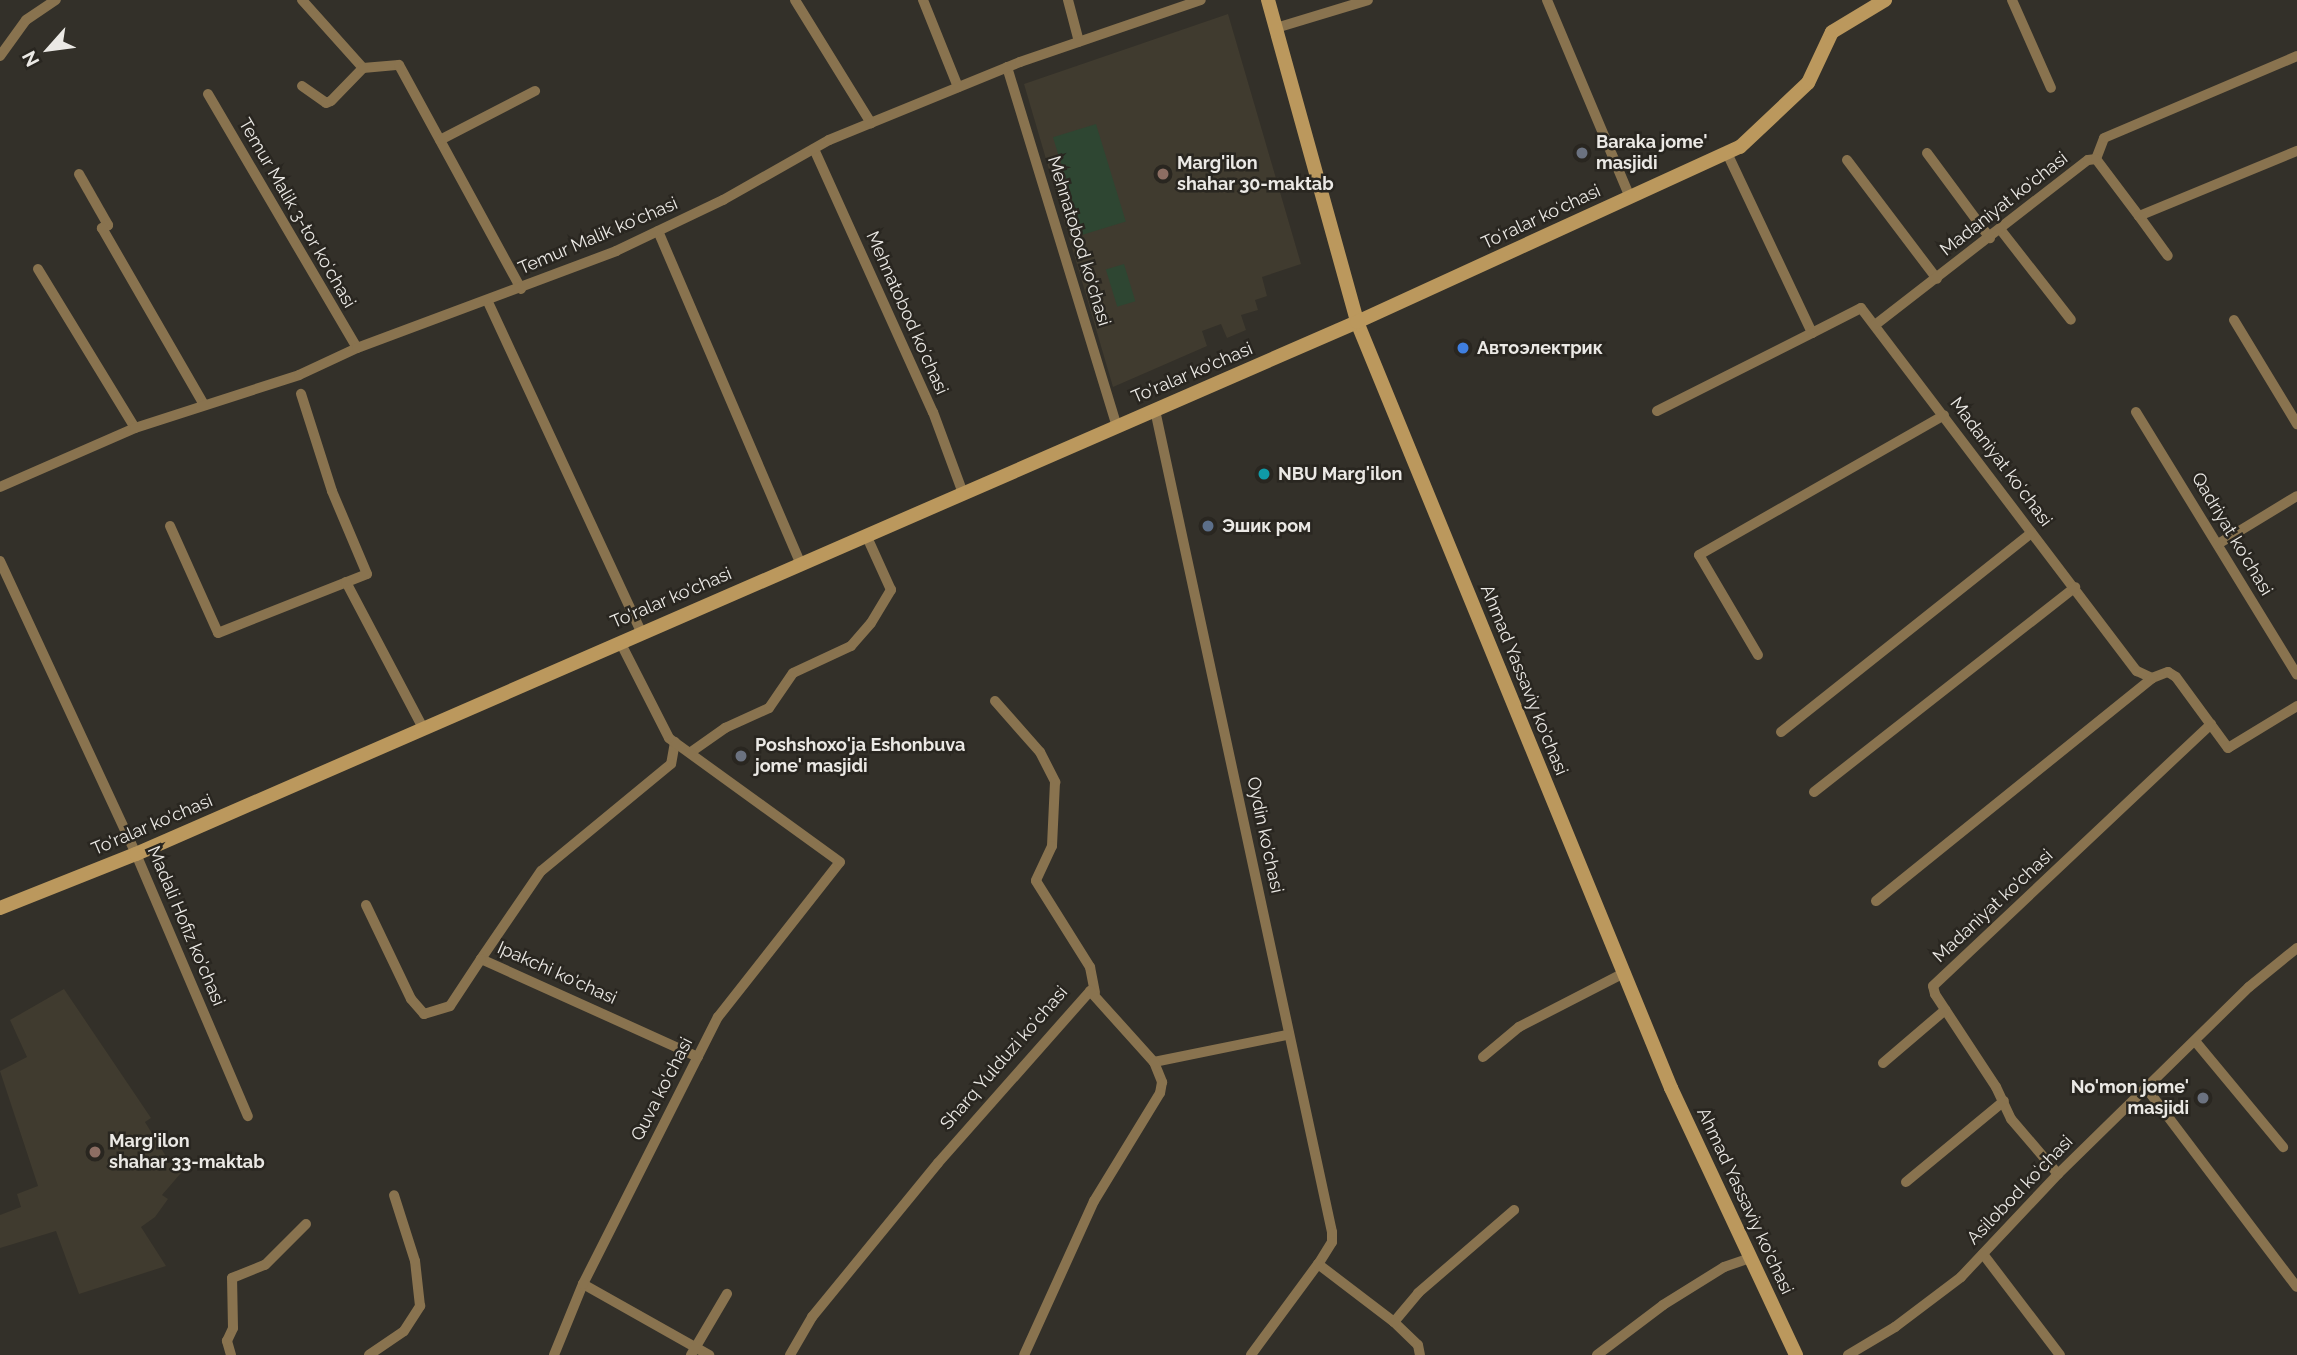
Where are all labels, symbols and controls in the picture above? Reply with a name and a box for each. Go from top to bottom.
north arrow [14,14,84,84]
text: N [17,47,44,70]
street label: Temur Malik 3-tor koʻchasi [234,114,360,312]
place label: Baraka jome' masjidi [1596,132,1708,174]
marker: Baraka jome' masjidi [1574,145,1590,161]
street label: Madaniyat ko'chasi [1936,147,2072,261]
street label: Mehnatobod ko‘chasi [1043,153,1115,329]
place label: Marg'ilon shahar 30-maktab [1177,153,1334,196]
marker: Marg'ilon shahar 30-maktab [1155,166,1171,182]
street label: Toʻralar koʻchasi [1478,180,1604,254]
street label: Temur Malik koʻchasi [515,193,681,279]
street label: Mehnatobod koʻchasi [861,228,953,398]
place label: Автоэлектрик [1477,337,1603,359]
street label: To'ralar ko'chasi [1128,338,1256,408]
marker: Автоэлектрик [1455,340,1471,356]
street label: Madaniyat koʻchasi [1945,393,2057,531]
place label: NBU Marg'ilon [1278,463,1402,485]
marker: NBU Marg'ilon [1256,466,1272,482]
street label: Qadriyat ko'chasi [2187,469,2277,599]
place label: Эшик ром [1222,515,1311,537]
marker: Эшик ром [1200,518,1216,534]
street label: To'ralar ko'chasi [607,563,735,633]
street label: Ahmad Yassaviy ko'chasi [1476,581,1572,779]
place label: Poshshoxo'ja Eshonbuva jome' masjidi [755,735,965,778]
marker: Poshshoxo'ja Eshonbuva jome' masjidi [733,748,749,764]
street label: Oydin ko'chasi [1242,775,1288,895]
street label: To'ralar ko'chasi [88,790,216,860]
street label: Madali Hofiz ko'chasi [143,843,229,1009]
street label: Madaniyat ko'chasi [1929,845,2057,967]
street label: Ipakchi ko'chasi [494,937,620,1009]
street label: Sharq Yulduzi koʻchasi [936,982,1072,1134]
street label: Quva ko'chasi [627,1034,697,1144]
place label: No'mon jome' masjidi [2071,1077,2189,1120]
marker: No'mon jome' masjidi [2195,1090,2211,1106]
street label: Ahmad Yassaviy ko'chasi [1692,1104,1798,1298]
place label: Marg'ilon shahar 33-maktab [109,1131,265,1174]
street label: Asilobod koʻchasi [1962,1131,2078,1249]
marker: Marg'ilon shahar 33-maktab [87,1144,103,1160]

